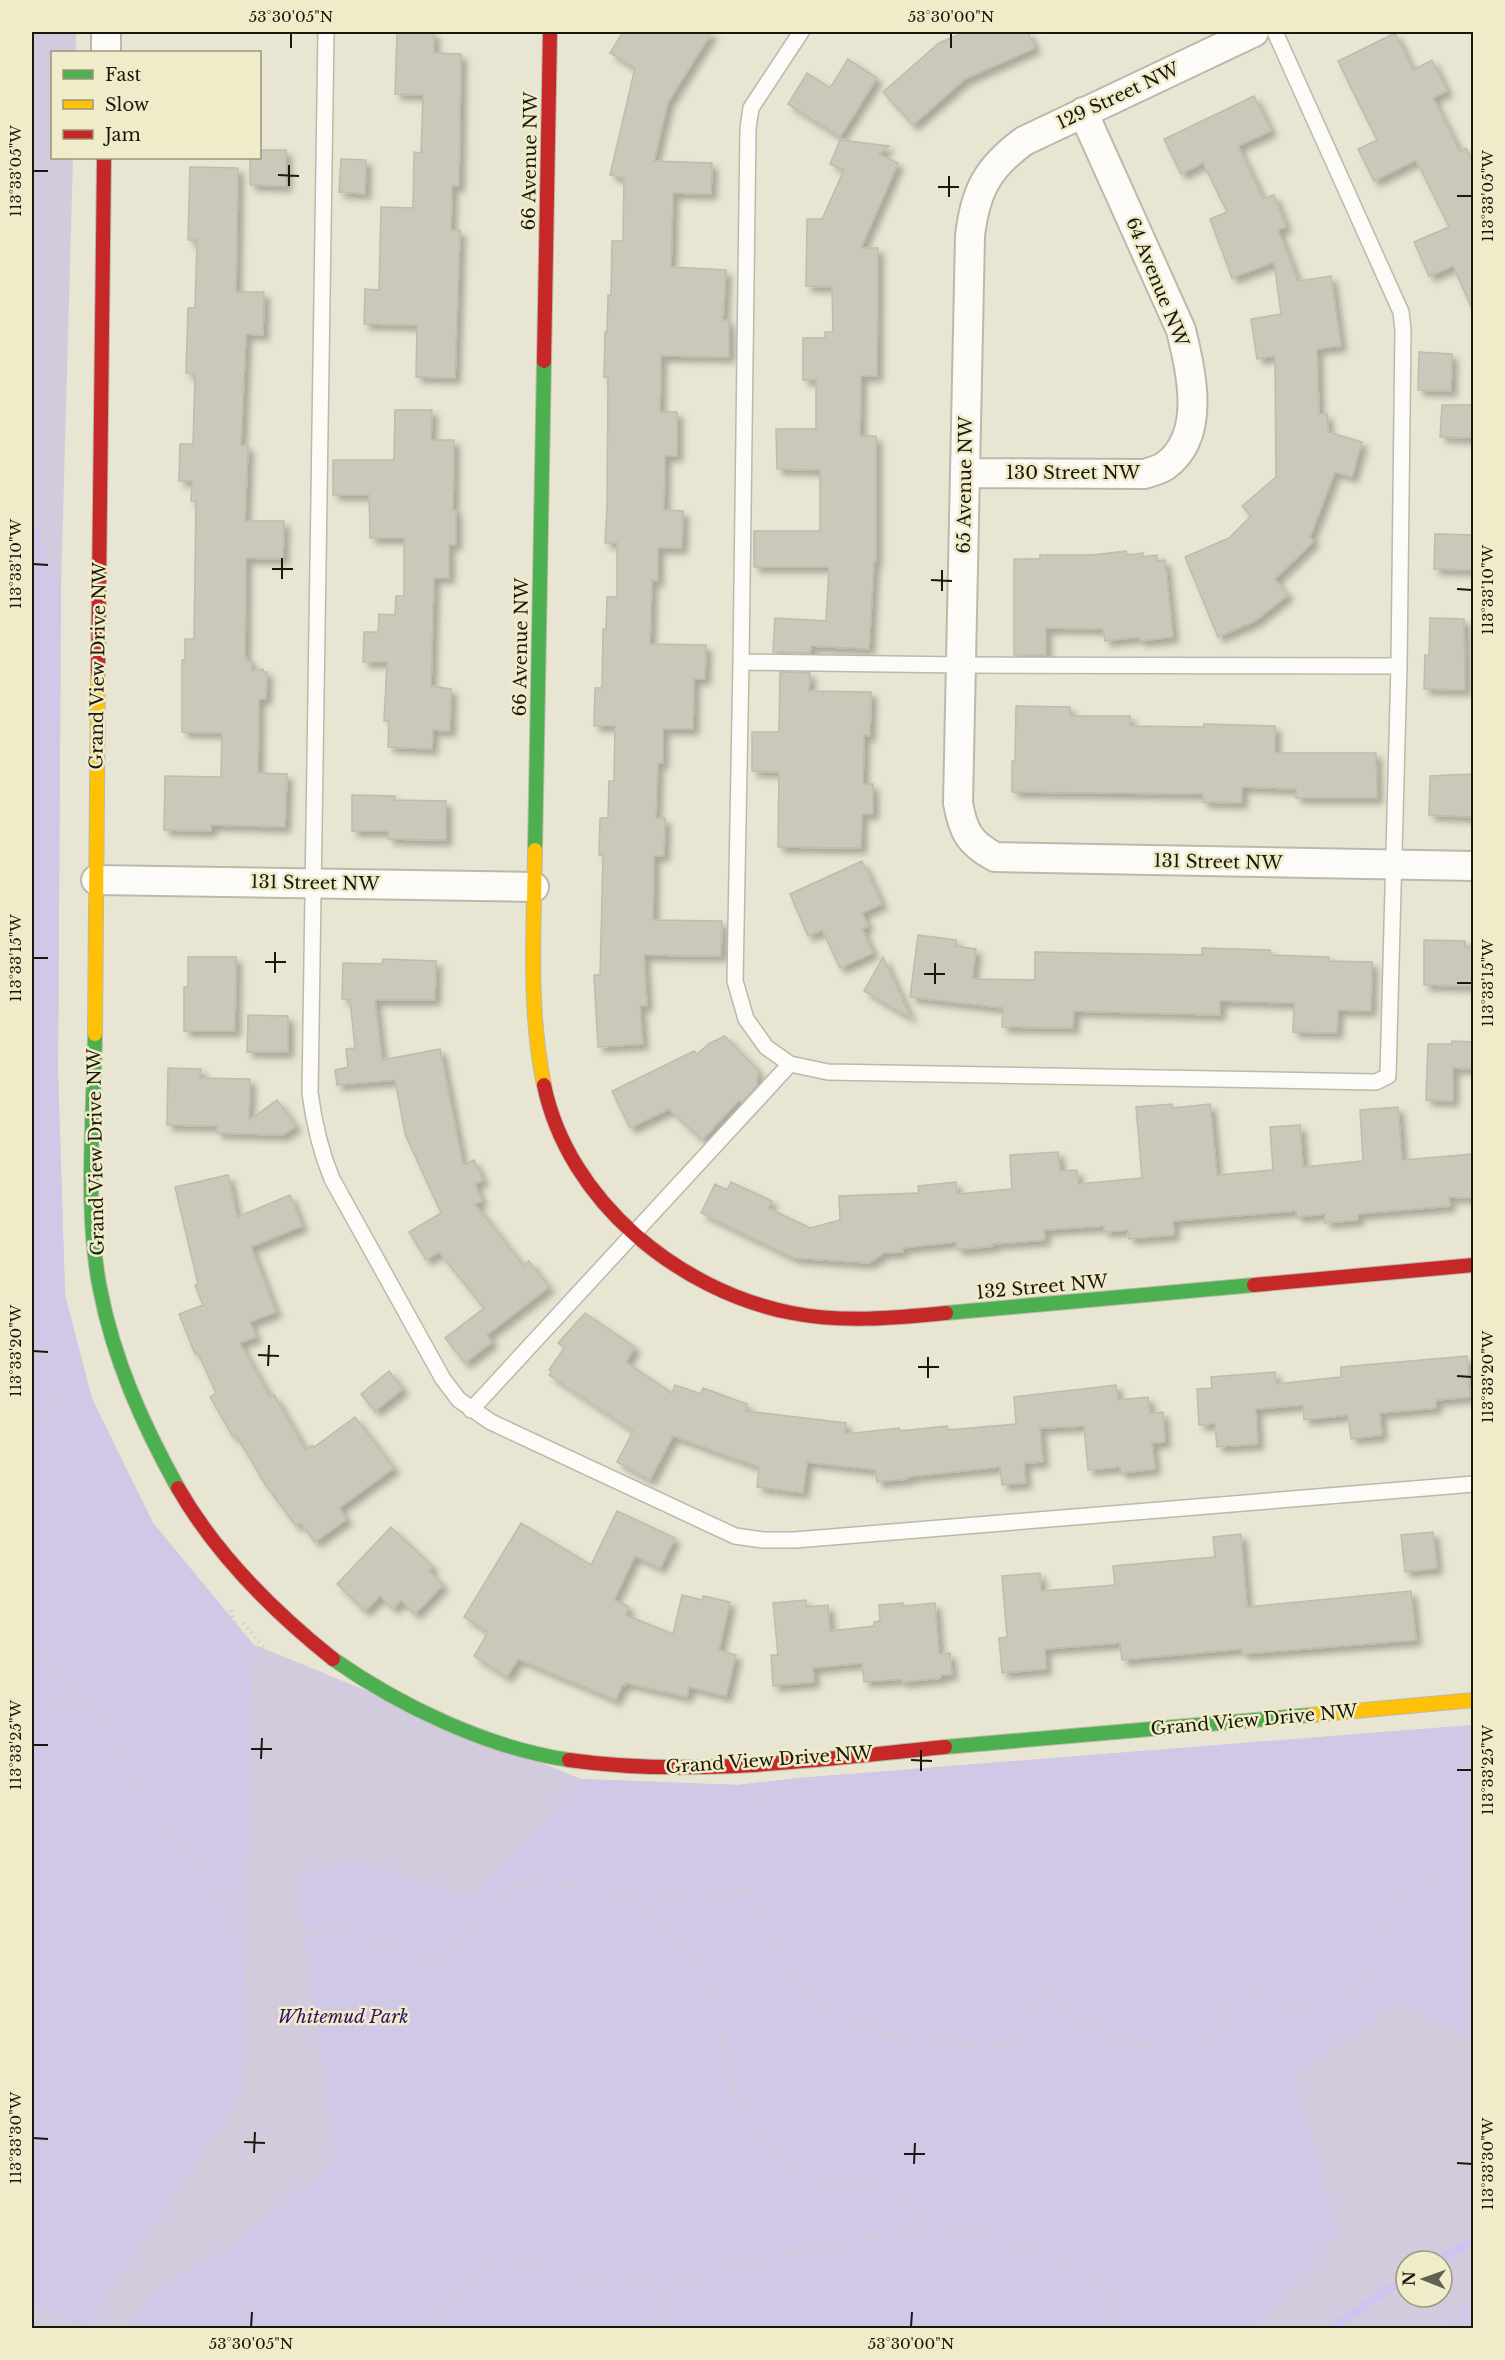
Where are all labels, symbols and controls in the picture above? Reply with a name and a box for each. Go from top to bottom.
text: 53°30'05"N [249,7,333,26]
text: 53°30'00"N [908,7,994,26]
legend [51,51,261,159]
street label: 129 Street NW [1053,58,1183,134]
text: Fast [105,64,142,86]
street label: 66 Avenue NW [518,91,542,231]
text: Slow [105,94,150,116]
text: Jam [103,124,141,146]
text: 113°33'05"W [6,125,25,217]
text: 113°33'05"W [1478,150,1497,242]
street label: 64 Avenue NW [1121,214,1193,351]
street label: 65 Avenue NW [953,415,977,554]
street label: 130 Street NW [1006,462,1141,484]
text: 113°33'10"W [6,519,25,609]
text: 113°33'10"W [1478,545,1497,635]
street label: Grand View Drive NW [85,561,111,770]
street label: 66 Avenue NW [509,577,533,717]
street label: 131 Street NW [1153,850,1284,874]
street label: 131 Street NW [250,871,381,895]
text: 113°33'15"W [6,914,25,1002]
text: 113°33'15"W [1478,939,1497,1027]
street label: Grand View Drive NW [83,1047,109,1256]
street label: 132 Street NW [975,1270,1110,1304]
text: 113°33'20"W [6,1304,25,1397]
text: 113°33'20"W [1478,1330,1497,1423]
text: 113°33'25"W [6,1699,25,1790]
street label: Grand View Drive NW [1150,1700,1359,1740]
text: 113°33'25"W [1478,1724,1497,1815]
street label: Grand View Drive NW [665,1742,874,1778]
park label: Whitemud Park [277,2006,409,2028]
text: 113°33'30"W [6,2091,25,2184]
text: 113°33'30"W [1478,2117,1497,2210]
north arrow [1394,2249,1454,2309]
text: N [1399,2271,1419,2286]
text: 53°30'05"N [209,2334,293,2353]
text: 53°30'00"N [868,2334,954,2353]

